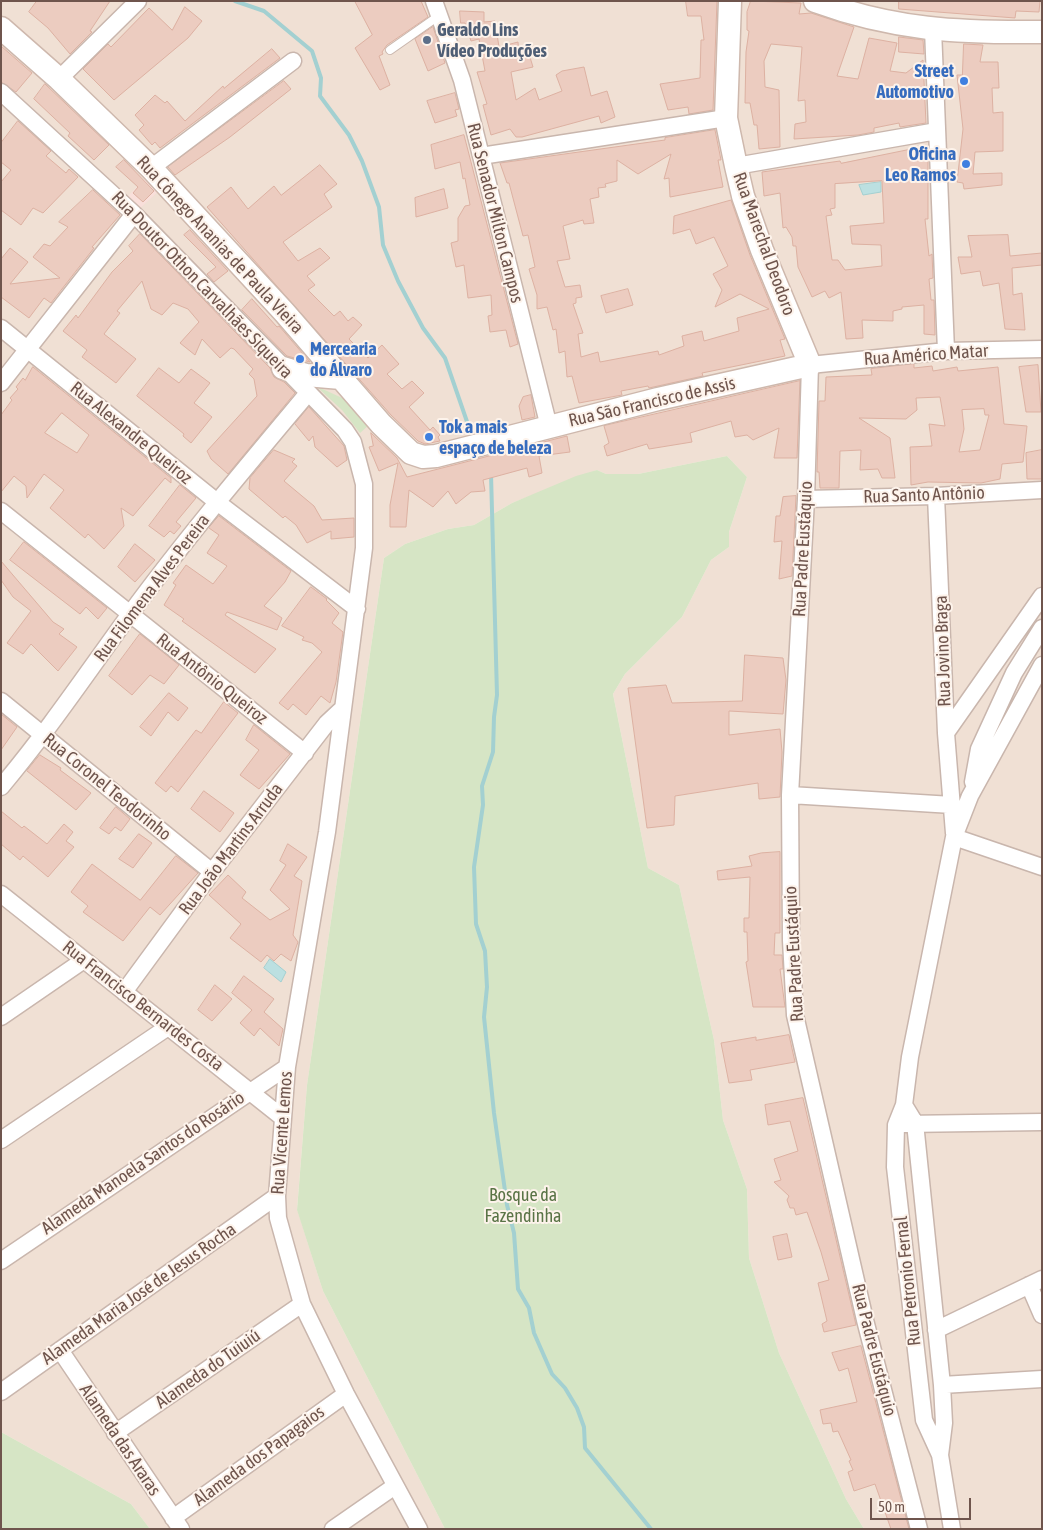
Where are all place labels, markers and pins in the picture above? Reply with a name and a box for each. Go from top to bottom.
place label: Geraldo Lins Vídeo Produções [437,19,547,62]
marker: Geraldo Lins Vídeo Produções [421,34,433,46]
place label: Street Automotivo [877,60,954,102]
marker: Street Automotivo [958,75,970,87]
place label: Oficina Leo Ramos [885,143,956,186]
marker: Oficina Leo Ramos [960,158,972,170]
place label: Mercearia do Álvaro [310,338,377,380]
marker: Mercearia do Álvaro [294,353,306,365]
place label: Tok a mais espaço de beleza [439,416,551,458]
marker: Tok a mais espaço de beleza [423,431,435,443]

